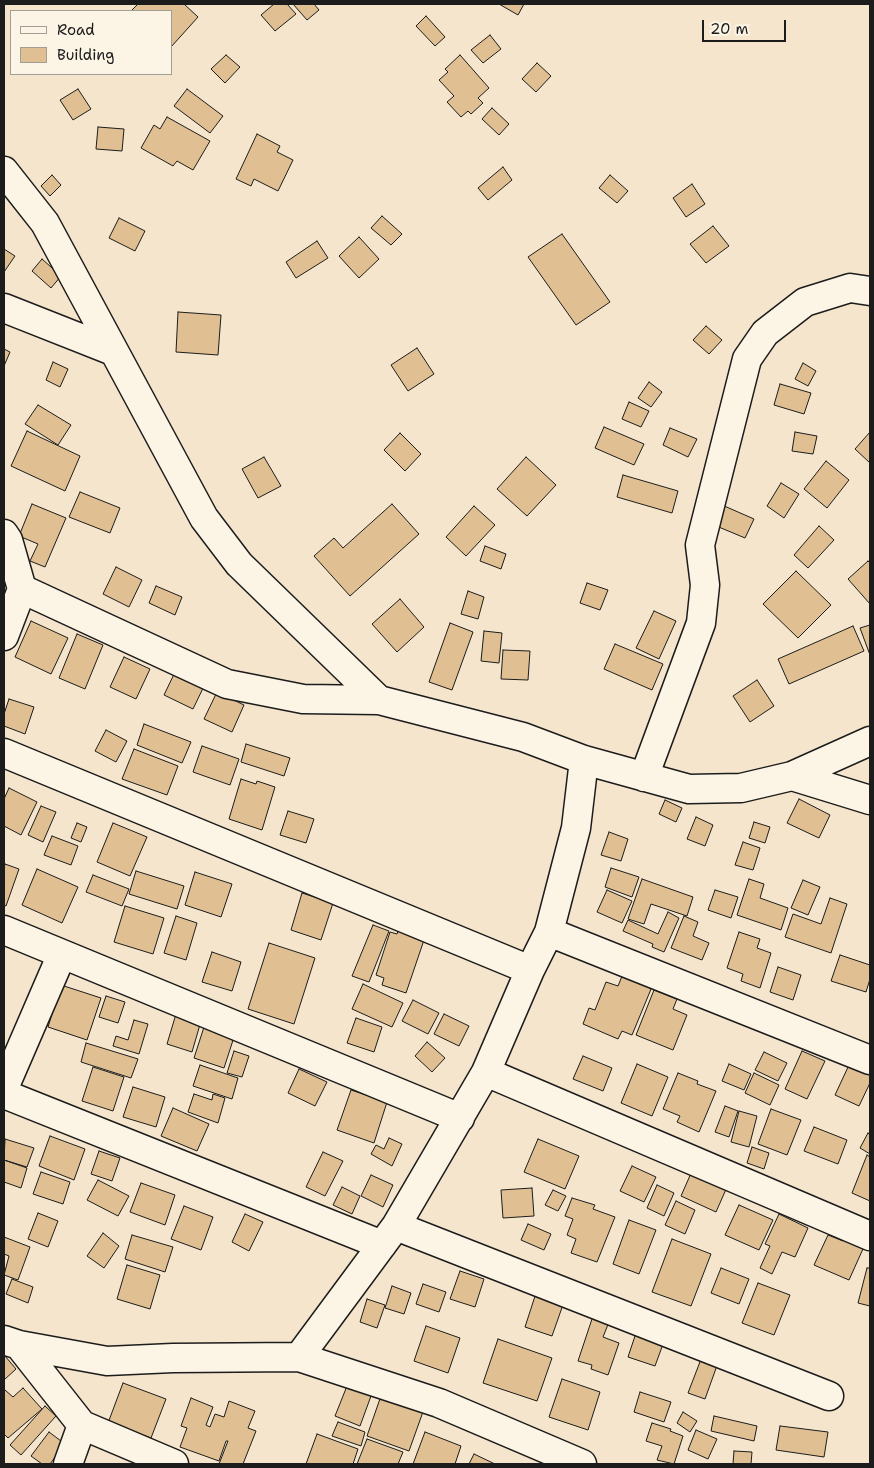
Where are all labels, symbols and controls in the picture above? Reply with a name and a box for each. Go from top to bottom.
legend [10,10,172,75]
scale bar [704,10,788,42]
text: 20 m [710,19,749,39]
text: Road [57,20,95,40]
text: Building [57,45,114,65]

